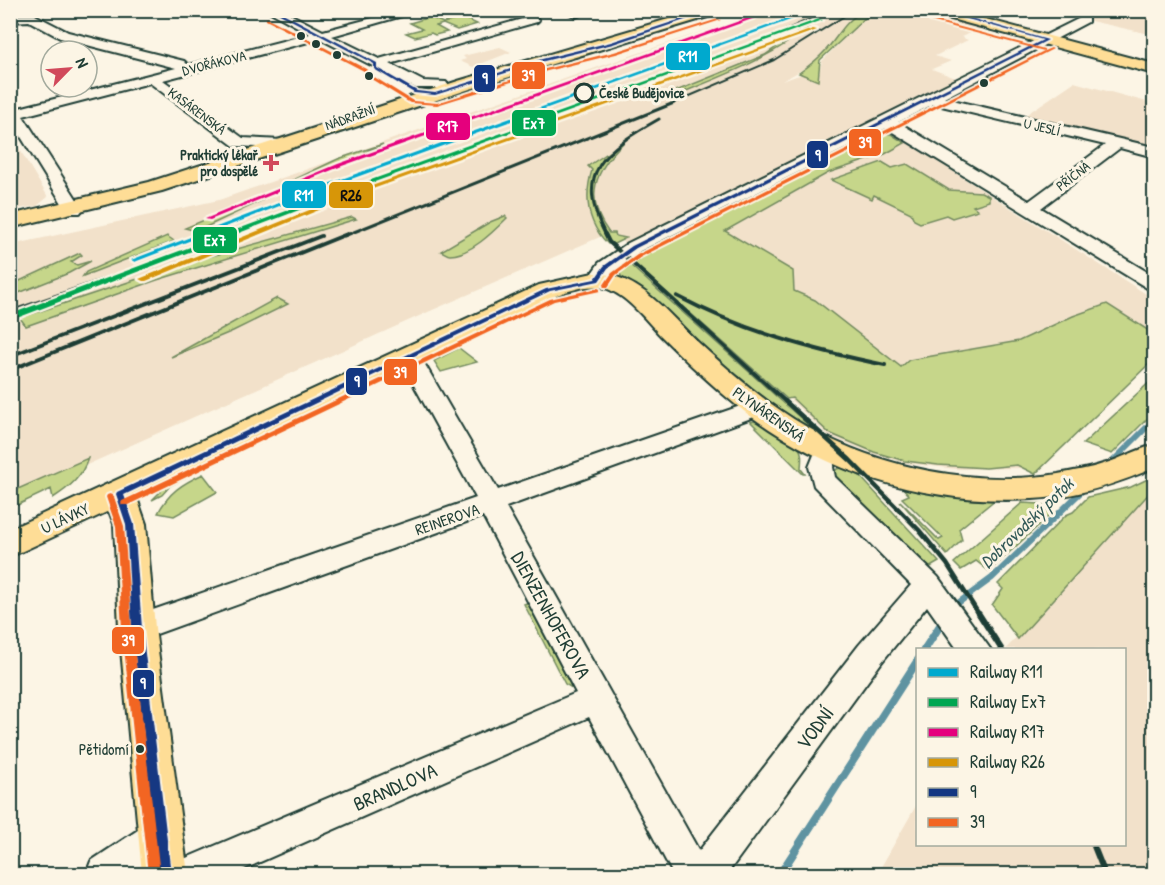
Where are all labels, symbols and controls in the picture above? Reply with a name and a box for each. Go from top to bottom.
unlabelled marker [295,30,307,42]
unlabelled marker [310,38,322,50]
north arrow [39,39,99,99]
line badge: R11 [665,42,711,71]
street label: DVOŘÁKOVA [180,45,248,80]
text: R11 [679,45,698,67]
unlabelled marker [331,49,343,61]
text: N [71,54,95,72]
line badge: 39 [511,61,546,90]
line badge: 9 [473,64,496,93]
text: 39 [521,64,535,86]
text: 9 [482,67,488,89]
unlabelled marker [363,70,375,82]
unlabelled marker [978,77,990,89]
street label: KASÁRENSKÁ [164,83,230,139]
marker: České Budějovice [574,83,594,103]
place label: České Budějovice [599,83,685,103]
street label: NÁDRAŽNÍ [322,99,377,134]
line badge: Ex7 [511,109,557,137]
line badge: R17 [425,112,471,141]
text: Ex7 [523,112,545,134]
street label: U JESLÍ [1022,113,1062,140]
text: R17 [438,115,459,137]
line badge: 39 [848,128,882,157]
text: 39 [858,131,872,153]
line badge: 9 [806,140,829,169]
text: 9 [815,144,821,166]
place label: Praktický lékař pro dospělé [180,145,259,182]
marker: Praktický lékař pro dospělé [262,154,280,172]
street label: PŘÍČNÁ [1052,156,1094,195]
line badge: R11 [281,180,327,209]
line badge: R26 [328,181,374,209]
text: R11 [295,184,314,206]
text: R26 [340,184,362,206]
line badge: Ex7 [192,226,238,254]
text: Ex7 [204,229,226,251]
line badge: 39 [383,358,418,386]
text: 39 [393,361,407,383]
line badge: 9 [345,367,368,396]
text: 9 [354,370,360,392]
street label: PLYNÁRENSKÁ [729,381,810,447]
water label: Dobrovodský potok [974,471,1080,574]
street label: U LÁVKY [37,497,93,539]
street label: REINEROVA [412,498,482,540]
street label: DIENZENHOFEROVA [505,546,598,683]
line badge: 39 [111,626,145,655]
text: 39 [121,629,135,651]
legend [916,648,1126,846]
text: Railway R11 [970,659,1042,684]
line badge: 9 [132,669,155,698]
text: 9 [140,672,146,694]
text: Railway Ex7 [970,689,1046,714]
street label: VODNÍ [790,701,840,755]
text: Railway R17 [970,719,1045,744]
place label: Pětidomí [79,738,129,760]
marker: Pětidomí [134,743,146,755]
text: Railway R26 [970,749,1045,774]
street label: BRANDLOVA [349,756,441,817]
text: 9 [970,779,977,804]
text: 39 [970,809,985,834]

